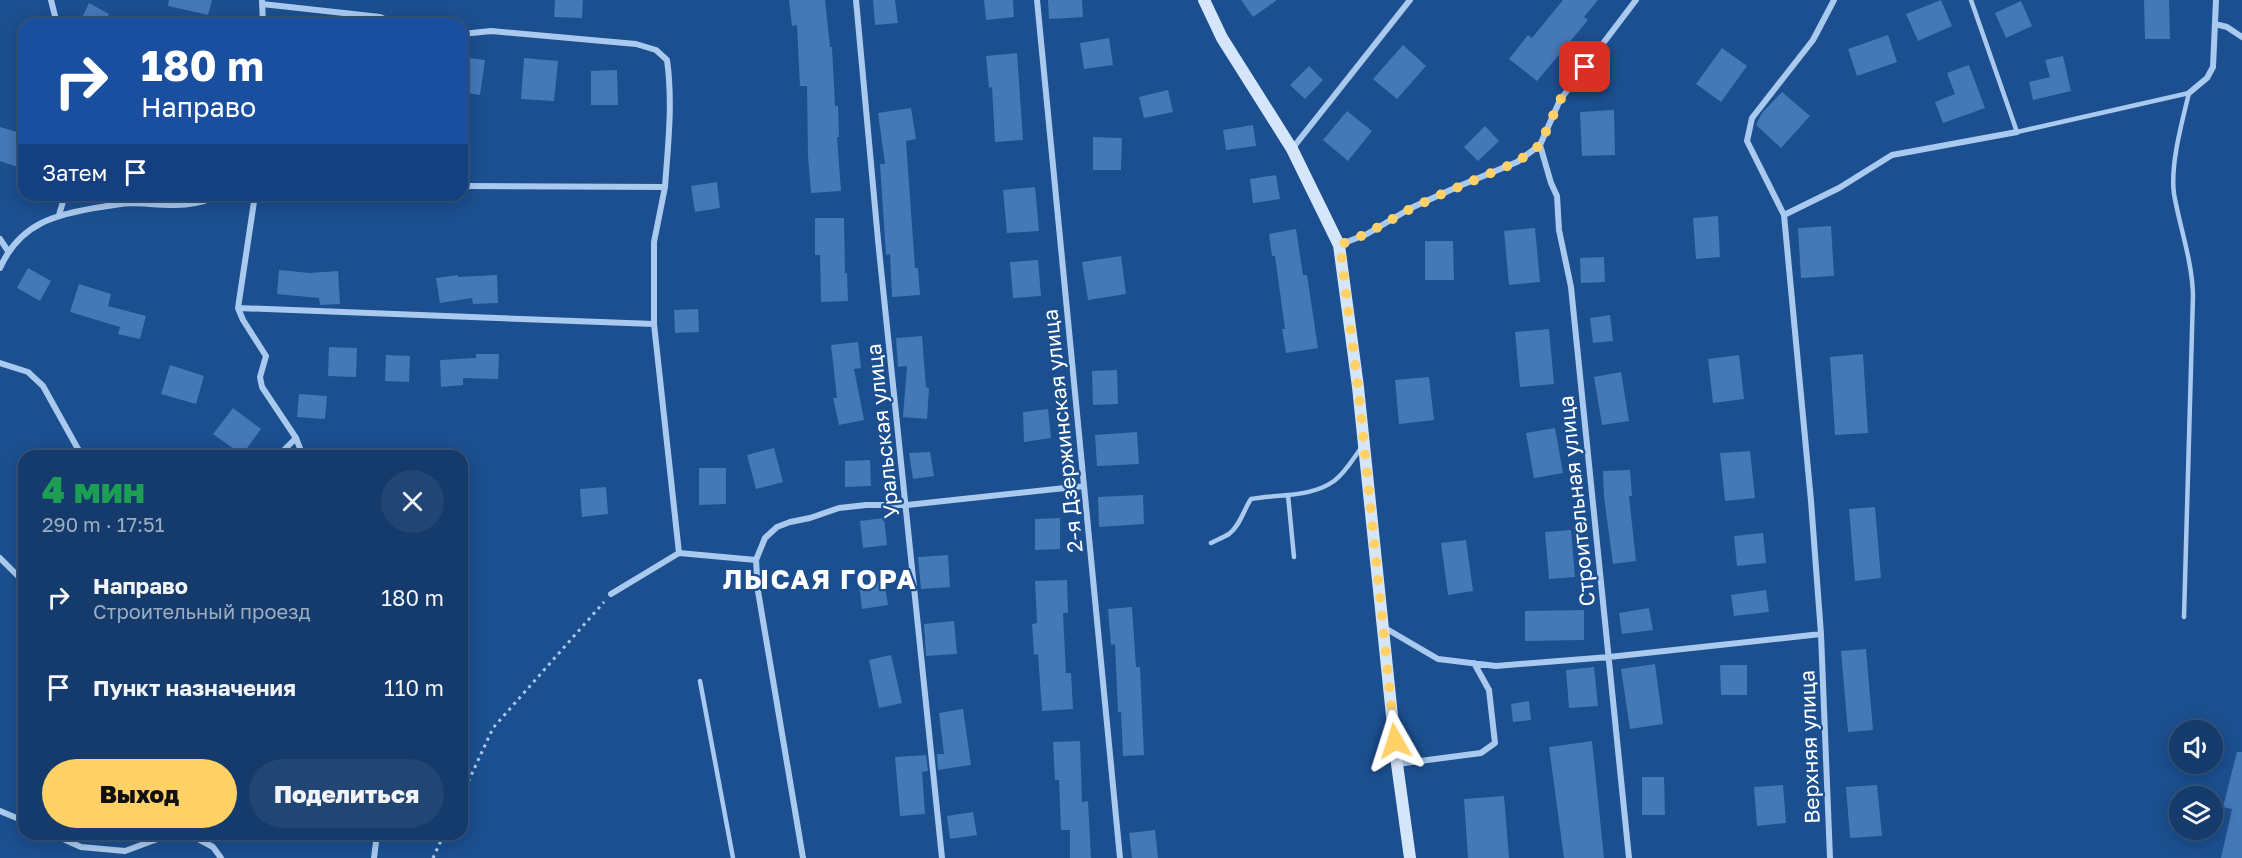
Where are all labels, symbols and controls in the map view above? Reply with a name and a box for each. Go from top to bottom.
text: 180 m [141,40,264,90]
pin [1559,41,1610,92]
icon: right [42,42,120,120]
icon: arrive [1568,50,1601,83]
text: Направо [141,91,256,123]
icon: arrive [119,156,152,189]
text: Затем [42,159,107,186]
street label: 2-я Дзержинская улица [1036,308,1088,554]
street label: Уральская улица [860,342,904,520]
street label: Строительная улица [1552,394,1600,608]
text: 4 мин [42,468,145,511]
button: close [381,470,444,533]
text: 290 m · 17:51 [42,512,164,536]
district label: ЛЫСАЯ ГОРА [723,563,917,595]
text: Направо [93,572,188,599]
icon: right [42,581,75,614]
text: 180 m [381,584,444,611]
text: Строительный проезд [93,599,311,623]
street label: Верхняя улица [1793,670,1825,824]
icon: arrive [42,671,75,704]
text: Пункт назначения [93,674,296,701]
text: 110 m [384,674,444,701]
position arrow [1363,709,1427,773]
map controls [2169,720,2223,840]
button: sound [2169,720,2223,774]
button: Выход [42,759,237,828]
button: Поделиться [249,759,444,828]
button: layers [2169,786,2223,840]

